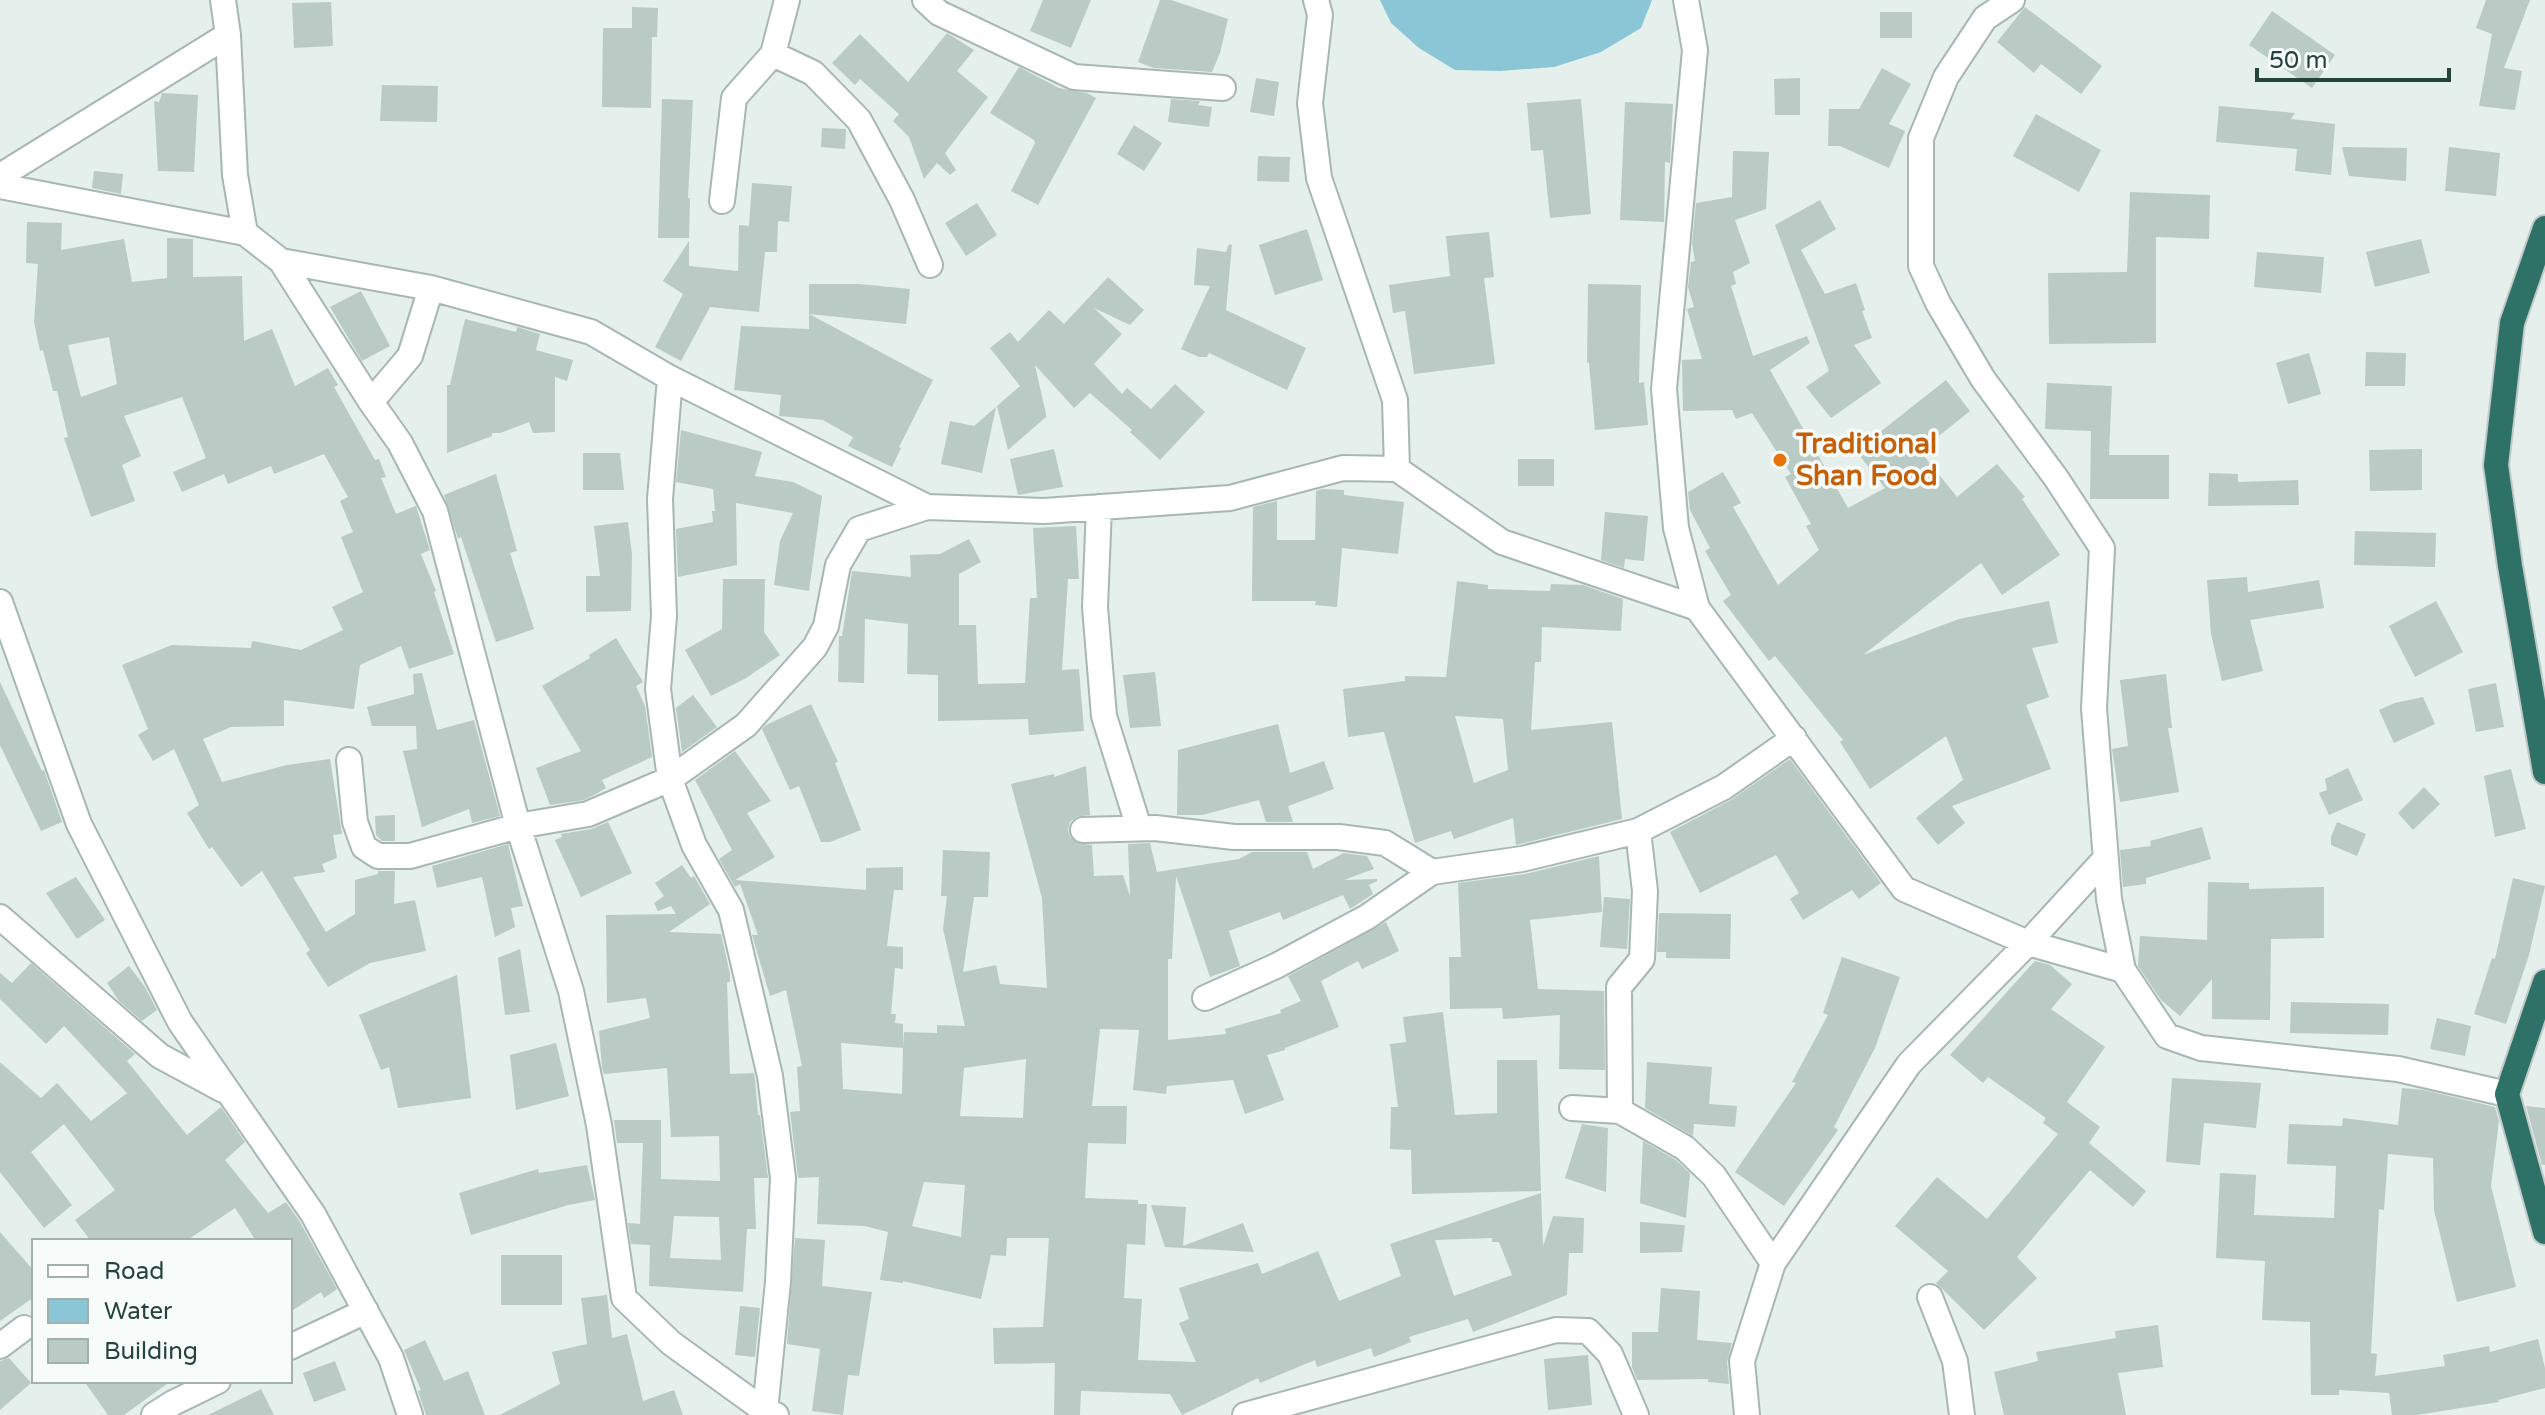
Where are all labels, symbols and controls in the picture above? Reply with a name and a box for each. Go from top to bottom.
scale bar [2257,32,2449,82]
text: 50 m [2269,46,2327,75]
place label: Traditional Shan Food [1795,427,1938,493]
marker: Traditional Shan Food [1771,451,1789,469]
legend [32,1239,292,1383]
text: Road [104,1257,164,1286]
text: Water [104,1297,173,1326]
text: Building [104,1337,198,1366]

